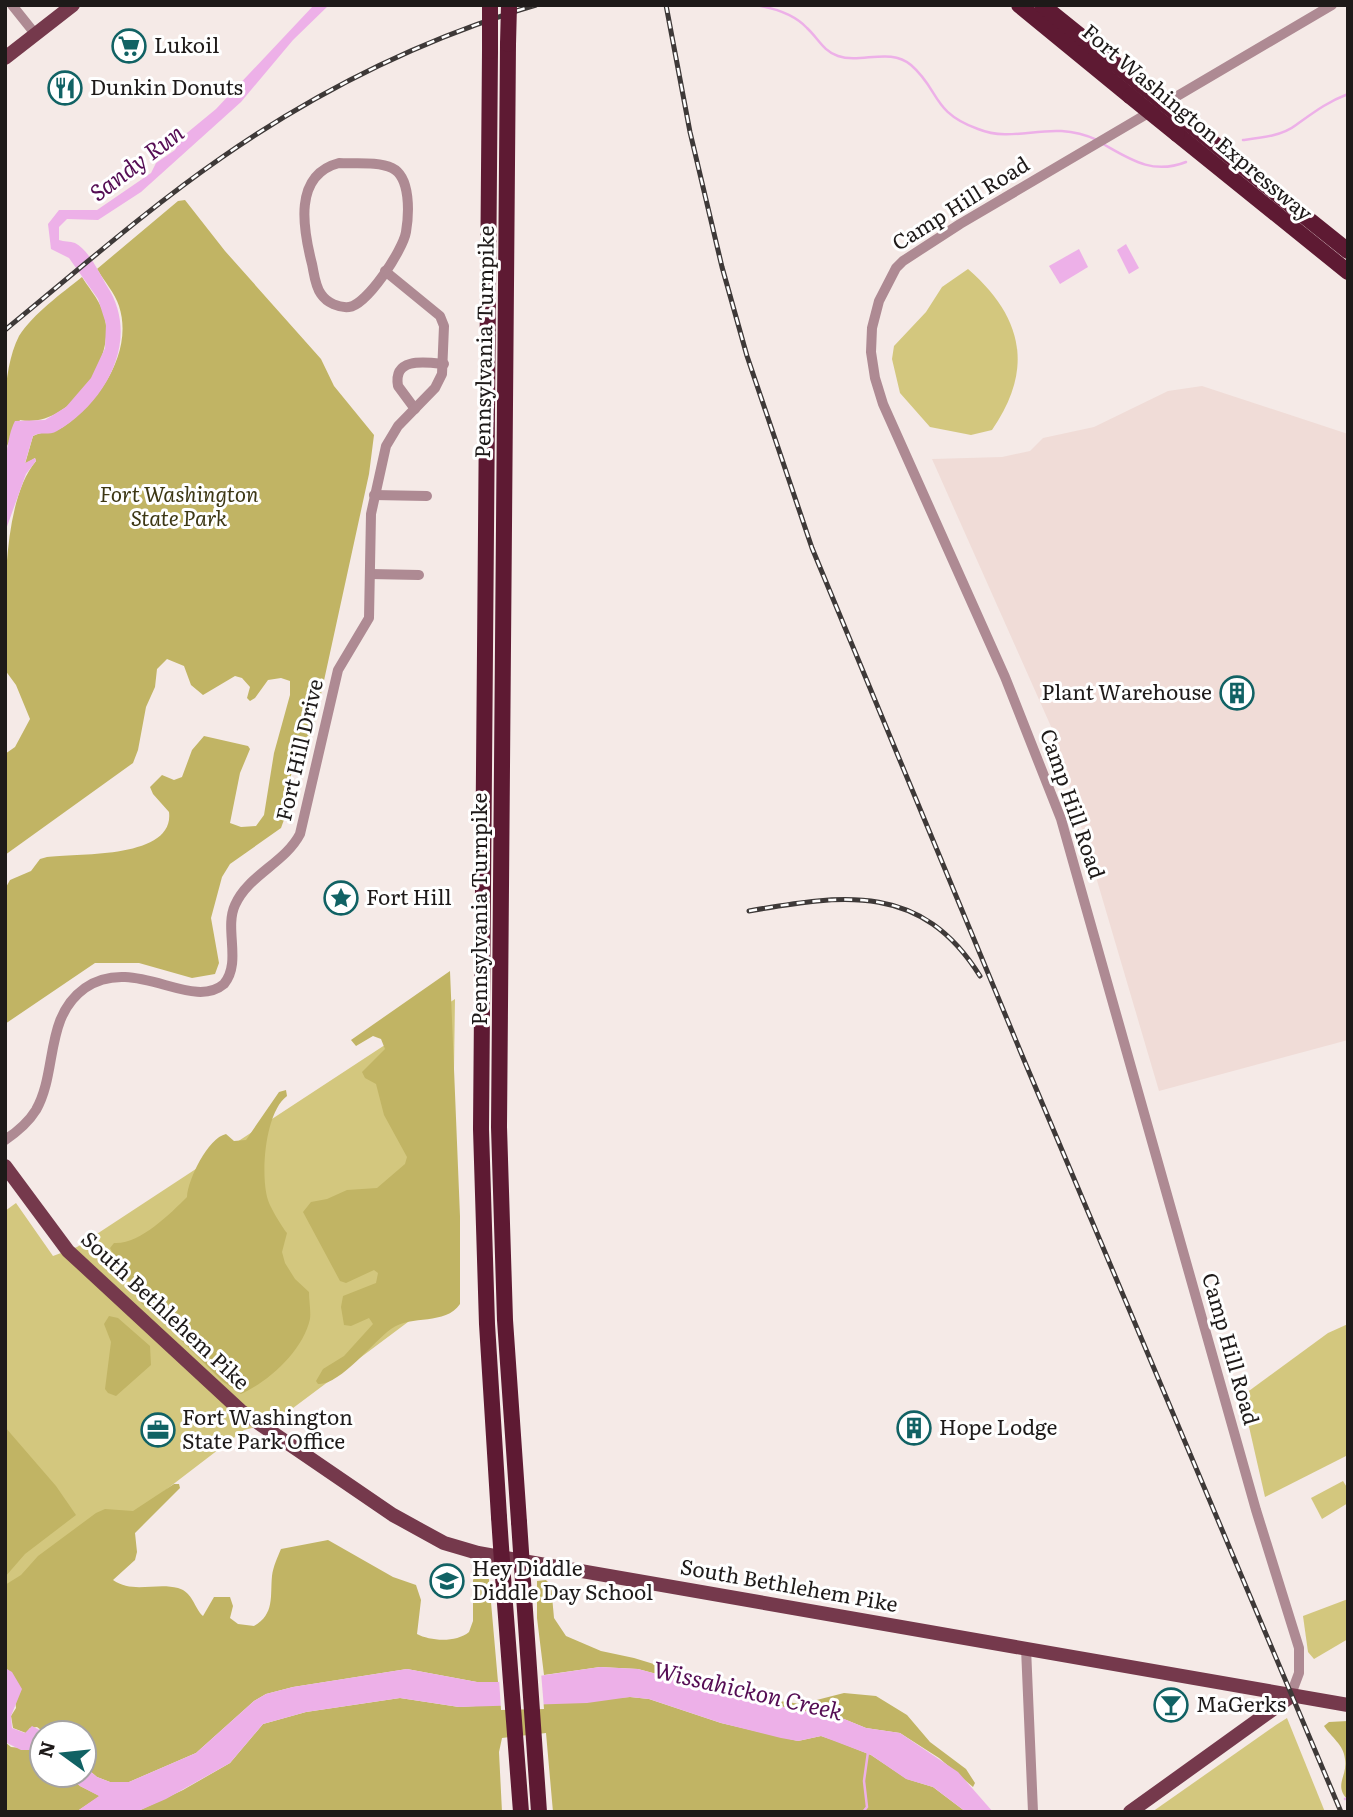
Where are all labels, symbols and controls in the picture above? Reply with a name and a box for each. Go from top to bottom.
street label: Fort Washington Expressway [1077,15,1321,228]
supermarket icon: Lukoil [110,27,148,65]
place label: Lukoil [154,28,219,59]
restaurant icon: Dunkin Donuts [46,69,84,107]
place label: Dunkin Donuts [90,70,243,101]
water label: Sandy Run [82,115,190,208]
street label: Camp Hill Road [885,147,1034,257]
street label: Pennsylvania Turnpike [465,225,500,459]
park label: Fort Washington State Park [99,477,259,532]
building icon: Plant Warehouse [1218,674,1256,712]
street label: Fort Hill Drive [266,675,329,823]
place label: Plant Warehouse [1042,675,1212,706]
street label: Camp Hill Road [1034,724,1115,882]
street label: Pennsylvania Turnpike [462,792,493,1025]
place icon: Fort Hill [322,879,360,917]
place label: Fort Hill [366,880,451,911]
street label: South Bethlehem Pike [76,1223,258,1396]
street label: Camp Hill Road [1196,1269,1269,1428]
place label: Fort Washington State Park Office [182,1400,353,1455]
building icon: Hope Lodge [895,1409,933,1447]
place label: Hope Lodge [939,1410,1057,1441]
office icon: Fort Washington State Park Office [139,1411,177,1449]
street label: South Bethlehem Pike [678,1549,901,1618]
place label: Hey Diddle Diddle Day School [472,1551,653,1606]
school or university icon: Hey Diddle Diddle Day School [428,1562,466,1600]
water label: Wissahickon Creek [650,1651,847,1727]
bar icon: MaGerks [1152,1686,1190,1724]
place label: MaGerks [1196,1687,1286,1718]
north arrow [28,1719,98,1789]
text: N [30,1738,61,1761]

